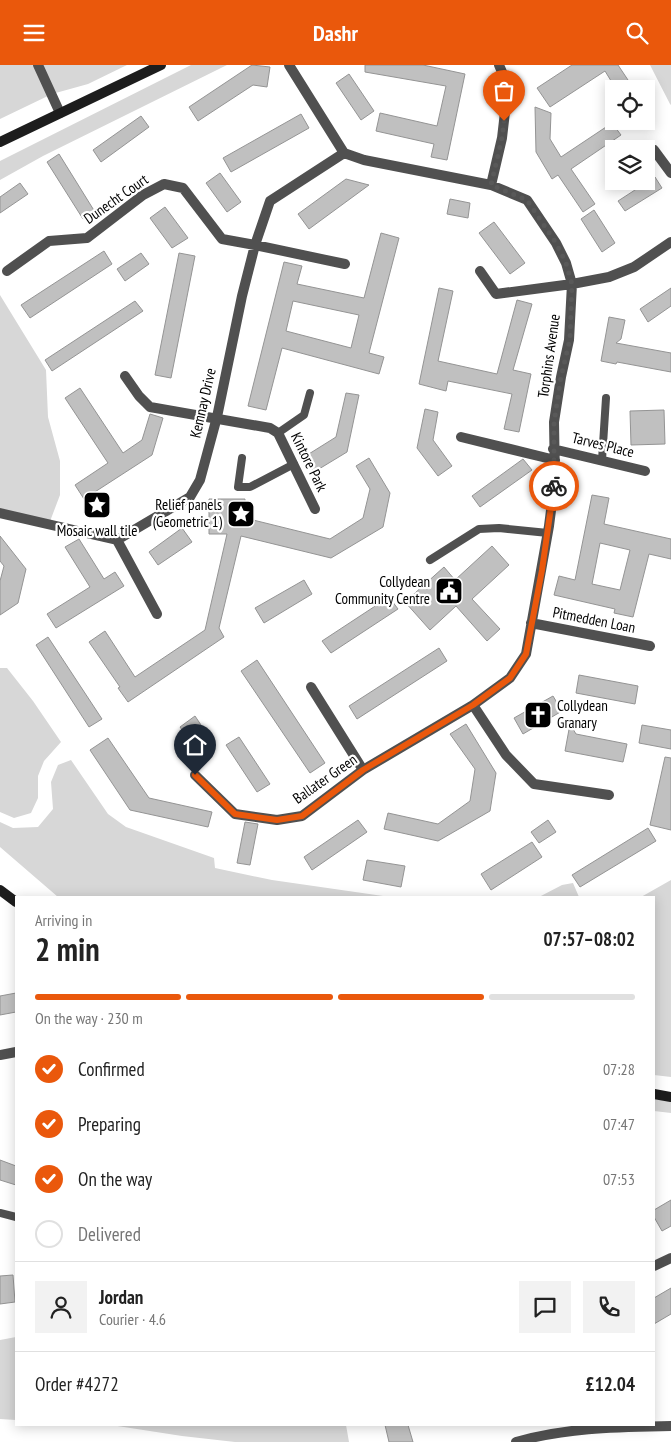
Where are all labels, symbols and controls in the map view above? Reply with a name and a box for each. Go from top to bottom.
icon: menu [20,19,48,47]
text: Dashr [313,19,358,47]
icon: search [623,19,651,47]
pin [483,70,525,121]
icon: bag [490,77,518,105]
map controls [605,80,655,190]
button: locate [605,80,655,130]
button: layers [605,140,655,190]
street label: Dunecht Court [80,169,152,228]
street label: Torphins Avenue [533,313,564,399]
street label: Kemnay Drive [185,366,220,440]
street label: Tarves Place [570,428,636,461]
street label: Kintore Park [287,429,332,495]
courier [529,461,579,511]
icon: bike [540,472,568,500]
place icon: Mosaic wall tile [82,490,112,520]
place label: Relief panels (Geometric 1) [153,495,222,531]
place icon: Relief panels (Geometric 1) [226,499,256,529]
place label: Mosaic wall tile [57,521,137,540]
place label: Collydean Community Centre [335,572,430,608]
public building icon: Collydean Community Centre [434,576,464,606]
street label: Pitmedden Loan [551,602,637,637]
place label: Collydean Granary [557,696,608,732]
church icon: Collydean Granary [523,700,553,730]
pin [174,724,216,775]
icon: home [181,731,209,759]
street label: Ballater Green [289,750,360,808]
text: Arriving in [35,910,92,930]
text: 07:57–08:02 [543,927,635,951]
text: 2 min [35,928,100,970]
text: On the way · 230 m [35,1008,143,1028]
icon: check [35,1055,63,1083]
text: Confirmed [78,1057,145,1081]
text: 07:28 [603,1059,635,1079]
icon: check [35,1110,63,1138]
text: Preparing [78,1112,141,1136]
text: 07:47 [603,1114,635,1134]
icon: check [35,1165,63,1193]
text: On the way [78,1167,152,1191]
text: 07:53 [603,1169,635,1189]
text: Delivered [78,1222,141,1246]
button: person [35,1281,87,1333]
button: chat [519,1281,571,1333]
button: phone [583,1281,635,1333]
text: Jordan [99,1285,143,1309]
text: Courier · 4.6 [99,1309,166,1329]
text: Order #4272 [35,1372,119,1396]
text: £12.04 [586,1372,635,1396]

